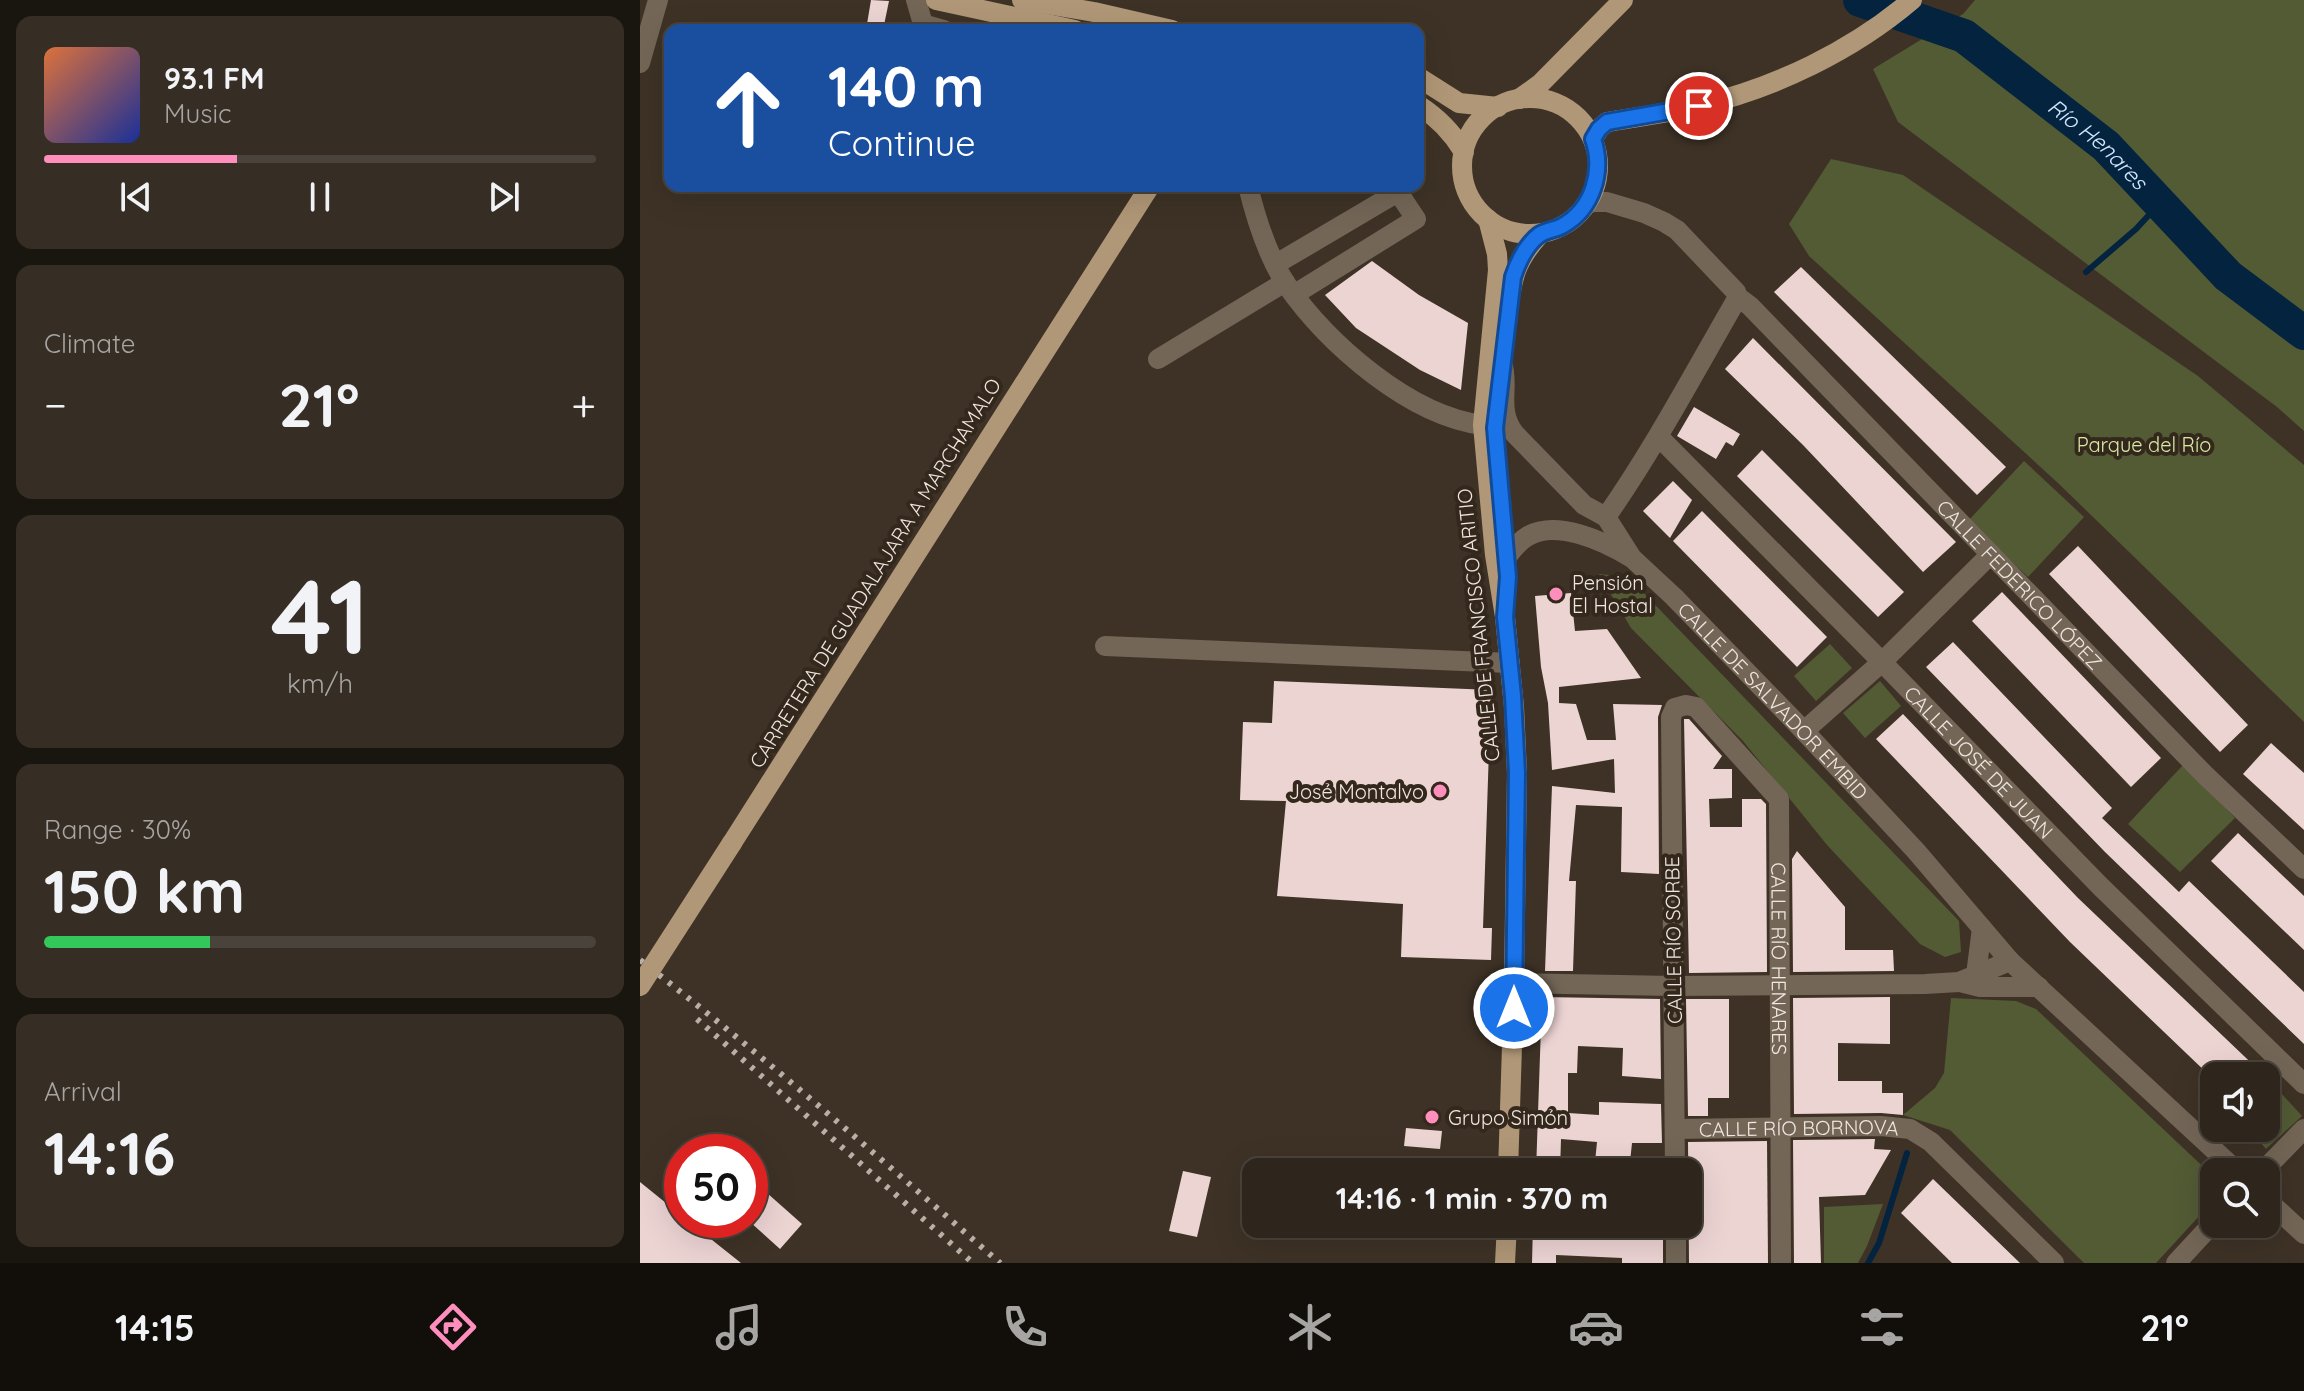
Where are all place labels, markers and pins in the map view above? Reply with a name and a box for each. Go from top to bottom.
pin [1665,72,1733,140]
place label: Pensión El Hostal [1572,570,1653,618]
marker: Pensión El Hostal [1547,585,1565,603]
place label: José Montalvo [1289,779,1424,804]
marker: José Montalvo [1431,782,1449,800]
place label: Grupo Simón [1448,1105,1568,1130]
marker: Grupo Simón [1423,1108,1441,1126]

